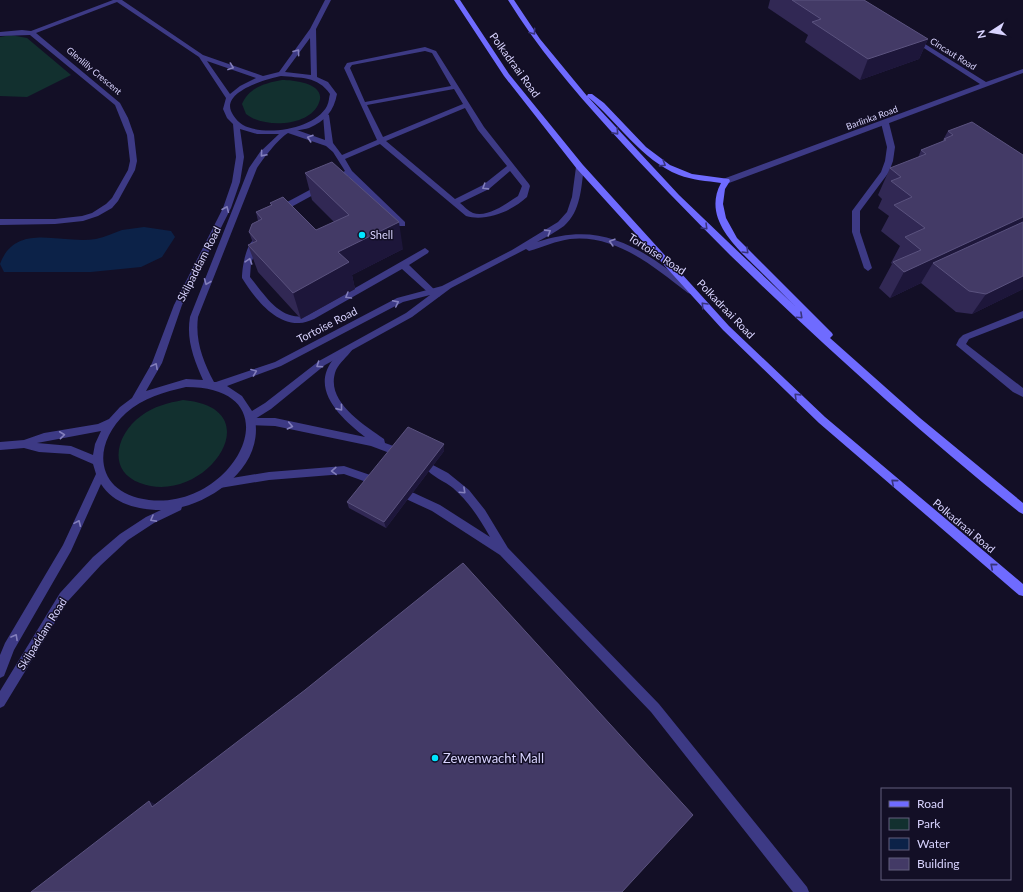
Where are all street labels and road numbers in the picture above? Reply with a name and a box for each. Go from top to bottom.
street label: Polkadraai Road [487,30,543,100]
street label: Cincaut Road [928,35,978,72]
street label: Glenlilly Crescent [65,44,125,97]
street label: Barlinka Road [845,103,899,132]
street label: Skilpaddam Road [174,224,223,303]
street label: Tortoise Road [626,230,688,277]
street label: Polkadraai Road [695,276,758,341]
street label: Tortoise Road [294,304,359,345]
street label: Polkadraai Road [931,496,998,555]
street label: Skilpaddam Road [14,595,69,672]

